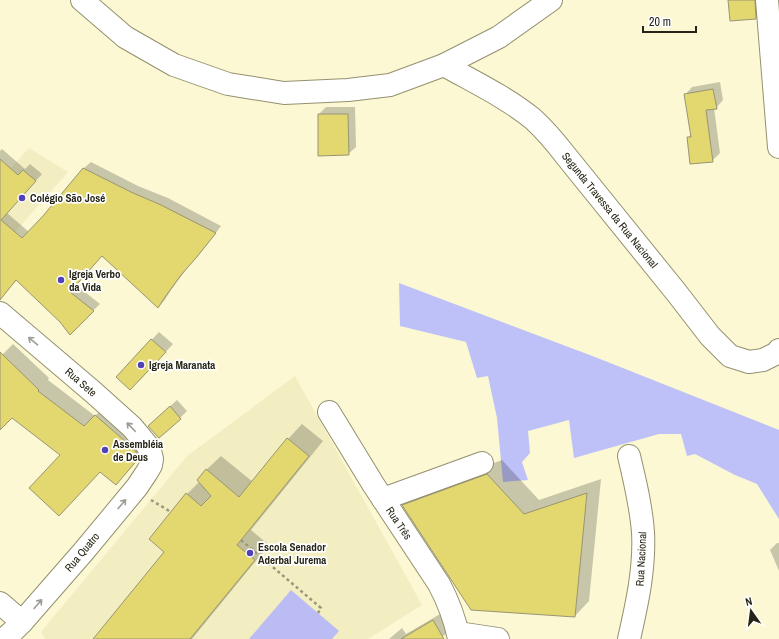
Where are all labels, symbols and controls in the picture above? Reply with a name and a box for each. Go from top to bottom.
scale bar [643,8,696,34]
text: 20 m [649,14,671,30]
street label: Segunda Travessa da Rua Nacional [559,149,661,271]
place label: Colégio São José [30,191,105,205]
marker: Colégio São José [17,193,27,203]
place label: Igreja Verbo da Vida [69,267,121,294]
marker: Igreja Verbo da Vida [56,275,66,285]
one-way arrow [28,337,38,346]
place label: Igreja Maranata [149,358,215,372]
marker: Igreja Maranata [136,360,146,370]
street label: Rua Sete [62,364,100,400]
one-way arrow [126,422,136,432]
place label: Assembléia de Deus [113,437,163,464]
marker: Assembléia de Deus [100,445,110,455]
one-way arrow [118,499,127,510]
street label: Rua Três [383,504,415,542]
street label: Rua Quatro [62,530,102,574]
street label: Rua Nacional [633,531,649,587]
place label: Escola Senador Aderbal Jurema [258,540,326,567]
marker: Escola Senador Aderbal Jurema [245,548,255,558]
north arrow [731,591,771,631]
text: N [744,594,753,609]
one-way arrow [34,598,43,609]

